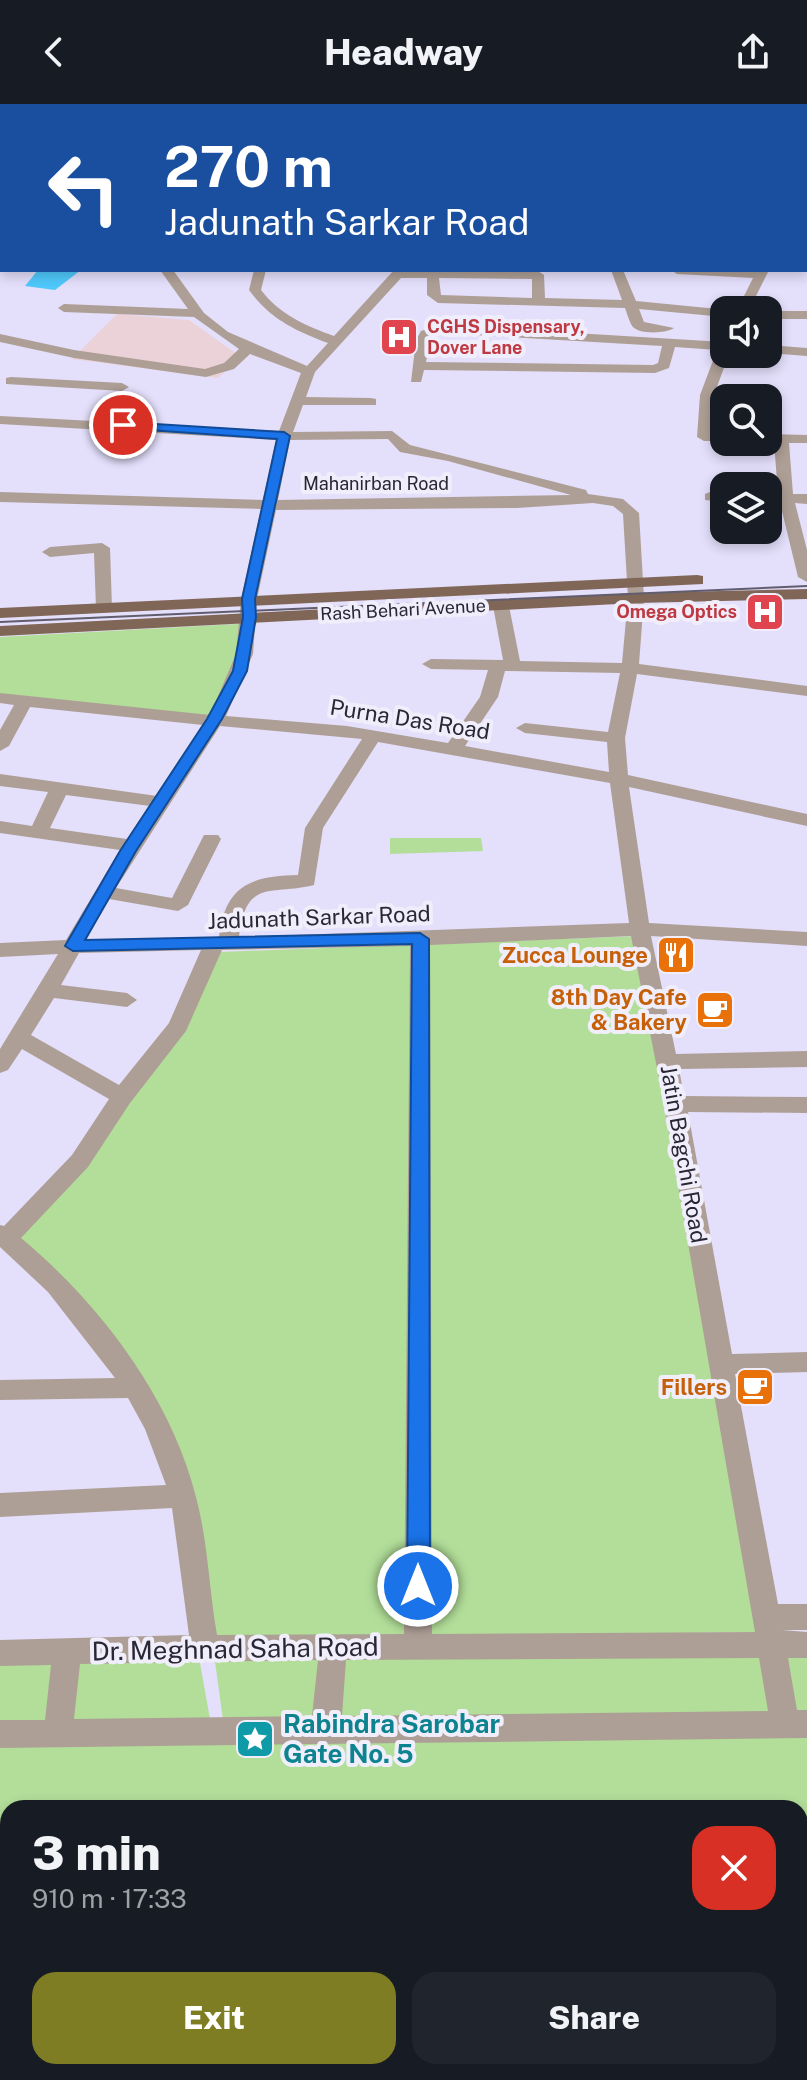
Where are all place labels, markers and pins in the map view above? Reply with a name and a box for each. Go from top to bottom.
hospital icon: CGHS Dispensary, Dover Lane [378,316,420,358]
place label: CGHS Dispensary, Dover Lane [427,316,585,358]
pin [89,391,157,459]
hospital icon: Omega Optics [744,591,786,633]
place label: Omega Optics [616,601,737,622]
restaurant icon: Zucca Lounge [655,934,697,976]
place label: Zucca Lounge [501,942,648,968]
place label: 8th Day Cafe & Bakery [551,984,688,1035]
cafe icon: 8th Day Cafe & Bakery [694,989,736,1031]
cafe icon: Fillers [734,1366,776,1408]
place label: Fillers [661,1374,727,1400]
place label: Rabindra Sarobar Gate No. 5 [283,1708,500,1769]
place icon: Rabindra Sarobar Gate No. 5 [234,1718,276,1760]

